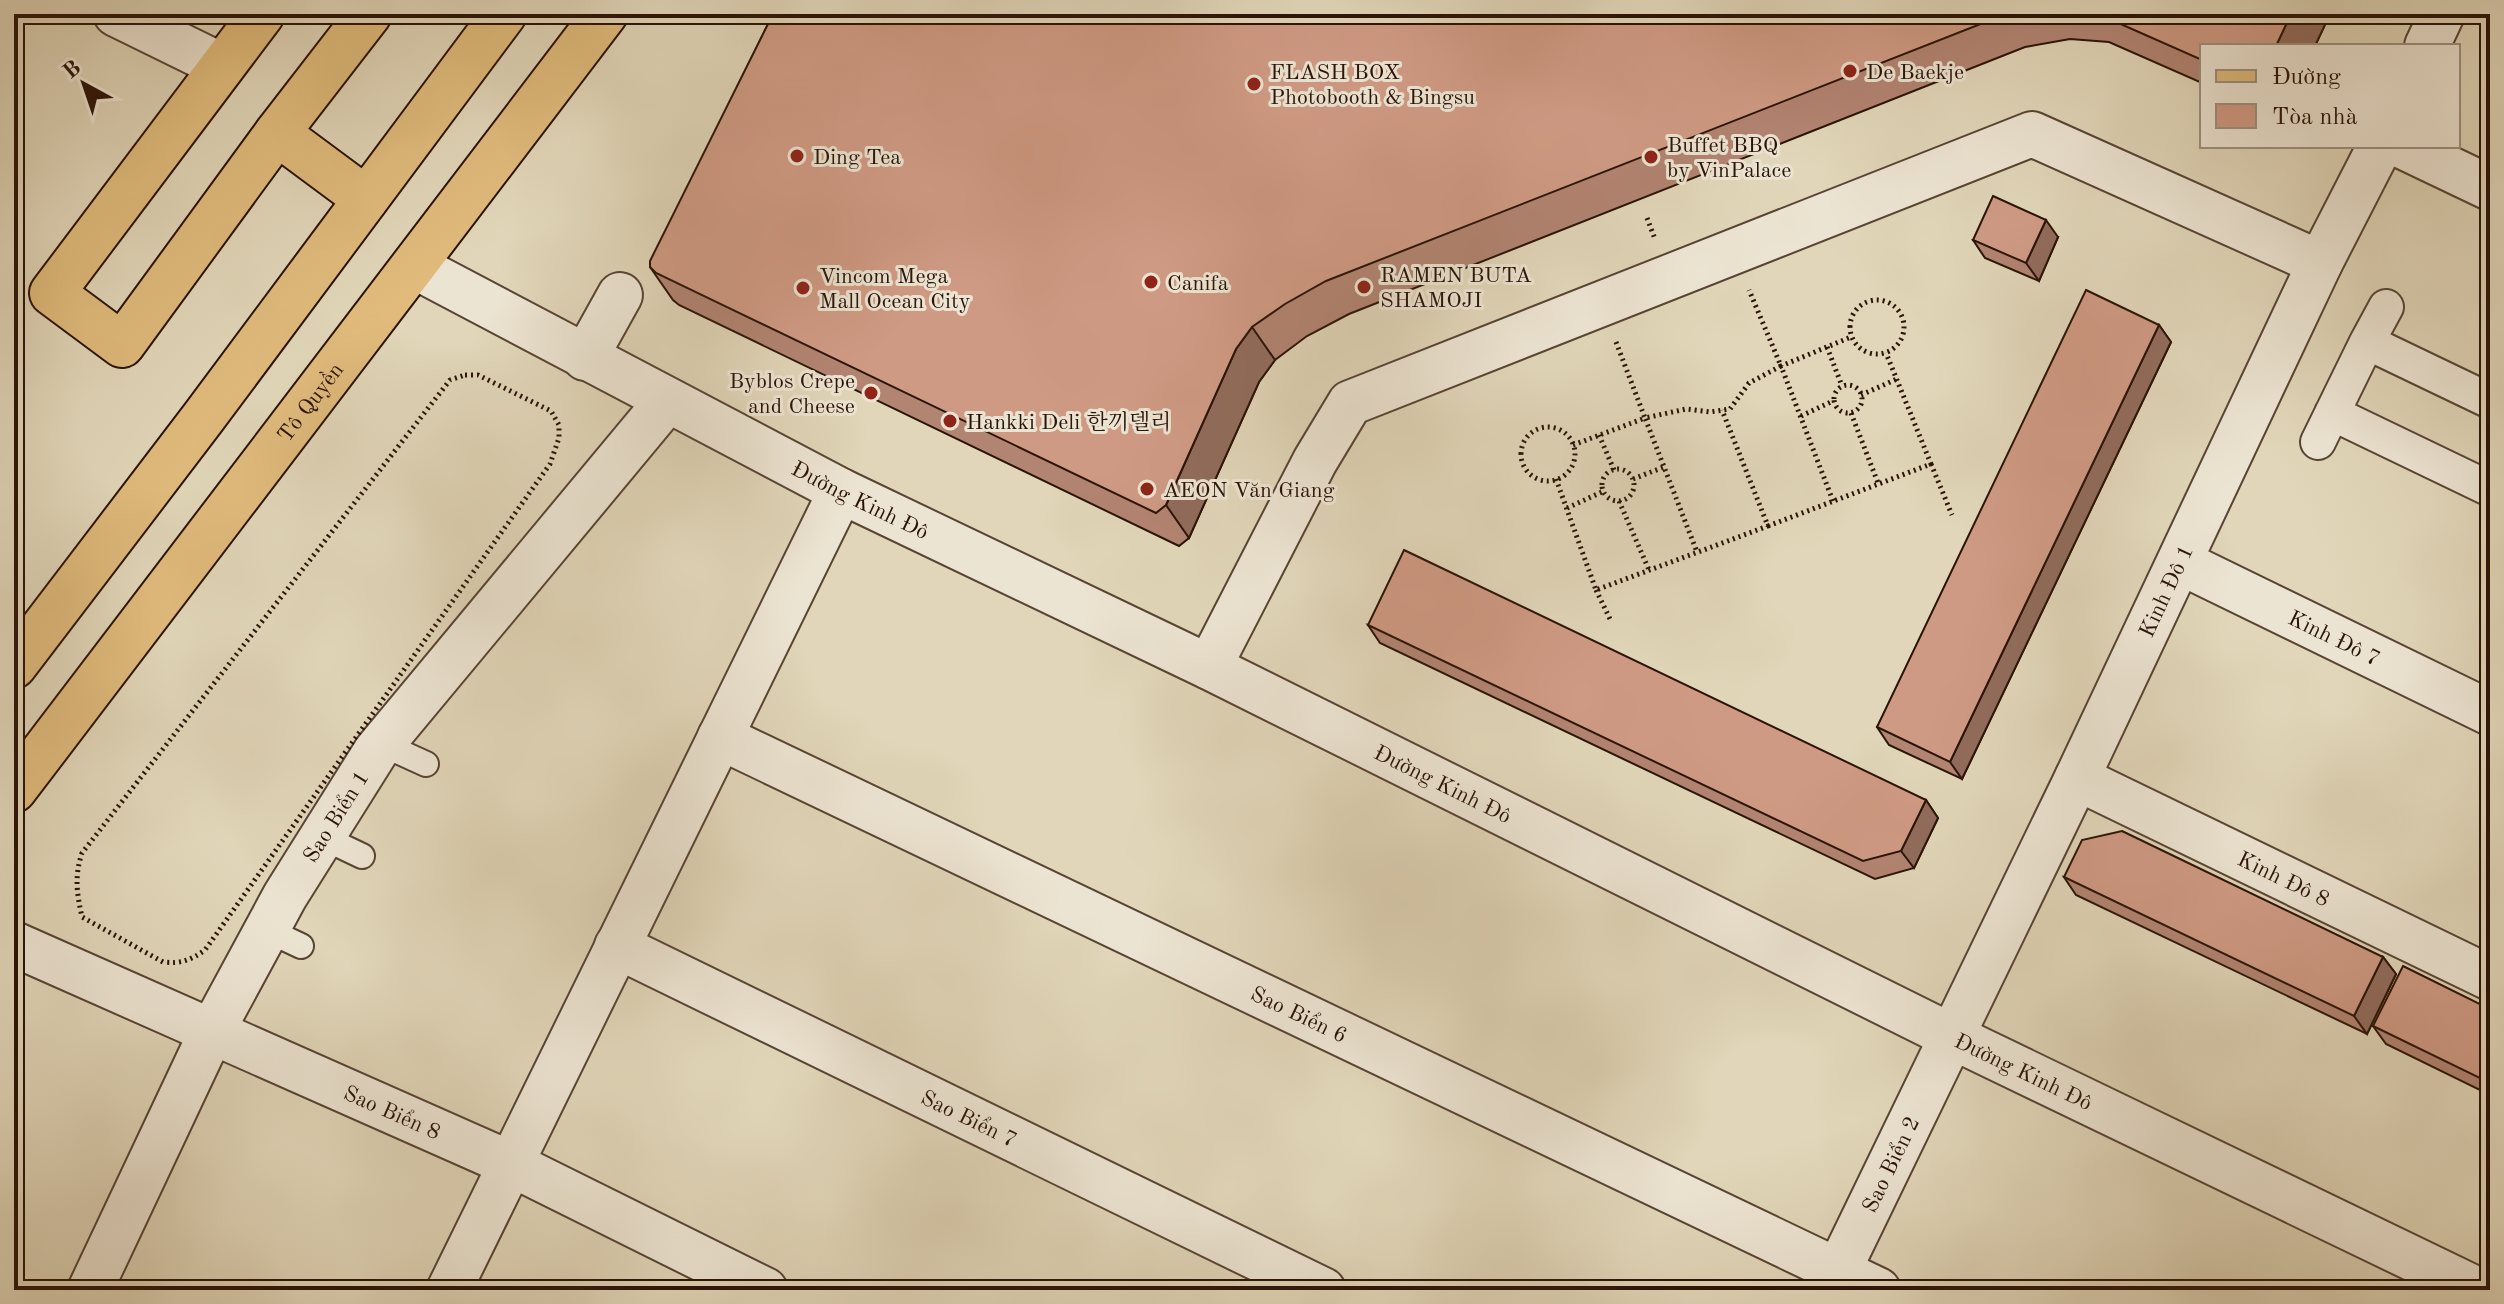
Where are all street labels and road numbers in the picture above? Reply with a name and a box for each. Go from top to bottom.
street label: Tô Quyền [274,359,348,447]
street label: Đường Kinh Đô [787,458,932,544]
street label: Kinh Đô 1 [2136,542,2198,641]
street label: Kinh Đô 7 [2284,607,2383,671]
street label: Đường Kinh Đô [1370,742,1514,828]
street label: Sao Biển 1 [300,767,374,867]
street label: Kinh Đô 8 [2234,848,2333,912]
street label: Sao Biển 6 [1247,983,1350,1048]
street label: Đường Kinh Đô [1951,1030,2095,1115]
street label: Sao Biển 8 [340,1082,444,1144]
street label: Sao Biển 7 [917,1087,1020,1152]
street label: Sao Biển 2 [1859,1113,1924,1216]

